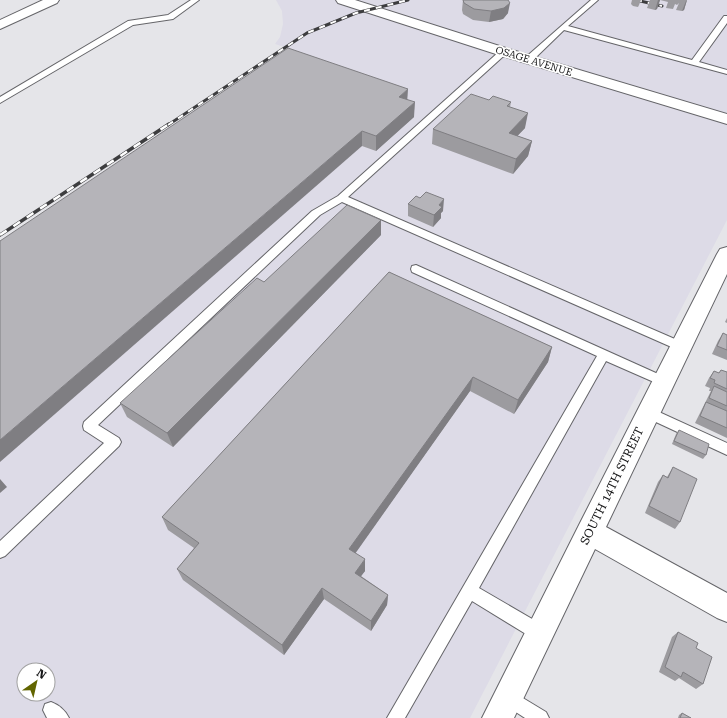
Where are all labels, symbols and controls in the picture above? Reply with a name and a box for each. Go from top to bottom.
street label: OSAGE AVENUE [494,44,574,78]
street label: SOUTH 14TH STREET [577,425,647,547]
north arrow [16,662,56,702]
text: N [34,666,49,682]

